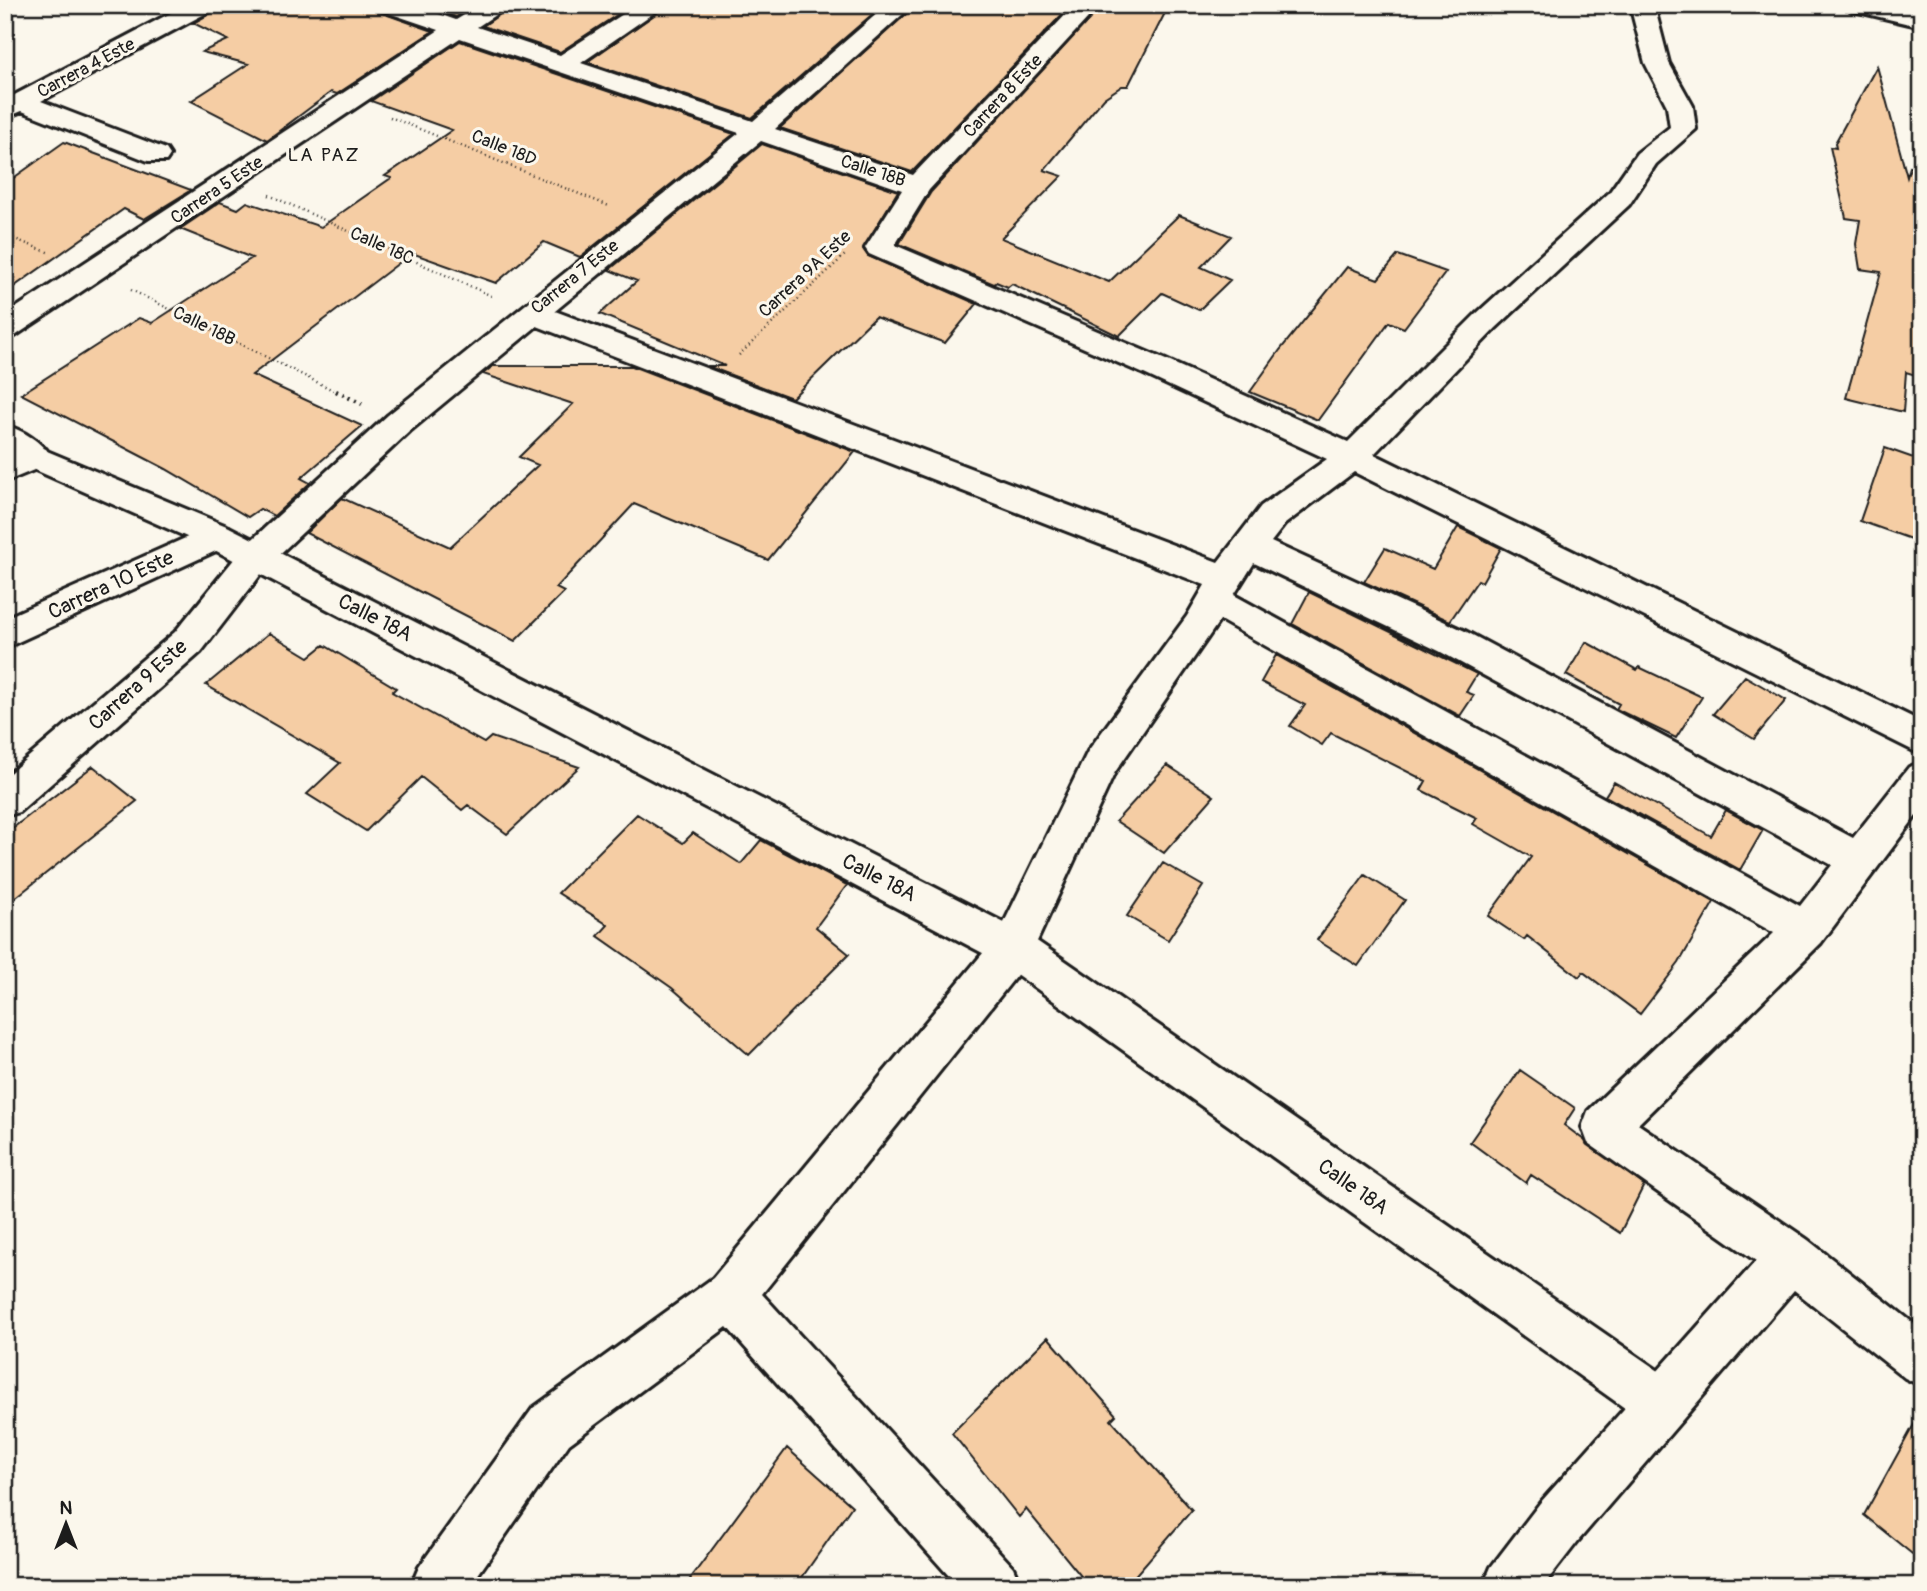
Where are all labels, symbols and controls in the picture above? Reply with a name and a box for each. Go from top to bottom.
street label: Carrera 4 Este [33,33,139,103]
street label: Carrera 8 Este [958,49,1048,143]
street label: Calle 18D [468,125,540,171]
district label: LA PAZ [288,143,360,167]
street label: Calle 18B [838,150,908,192]
street label: Carrera 5 Este [166,151,268,229]
street label: Calle 18C [346,222,418,270]
street label: Carrera 9A Este [754,225,856,323]
street label: Carrera 7 Este [526,234,624,319]
street label: Calle 18B [169,301,239,351]
street label: Carrera 10 Este [44,544,179,626]
street label: Calle 18A [333,588,417,648]
street label: Carrera 9 Este [83,633,194,737]
street label: Calle 18A [837,848,921,908]
street label: Calle 18A [1312,1153,1394,1221]
north arrow [32,1490,102,1560]
text: N [60,1496,73,1520]

